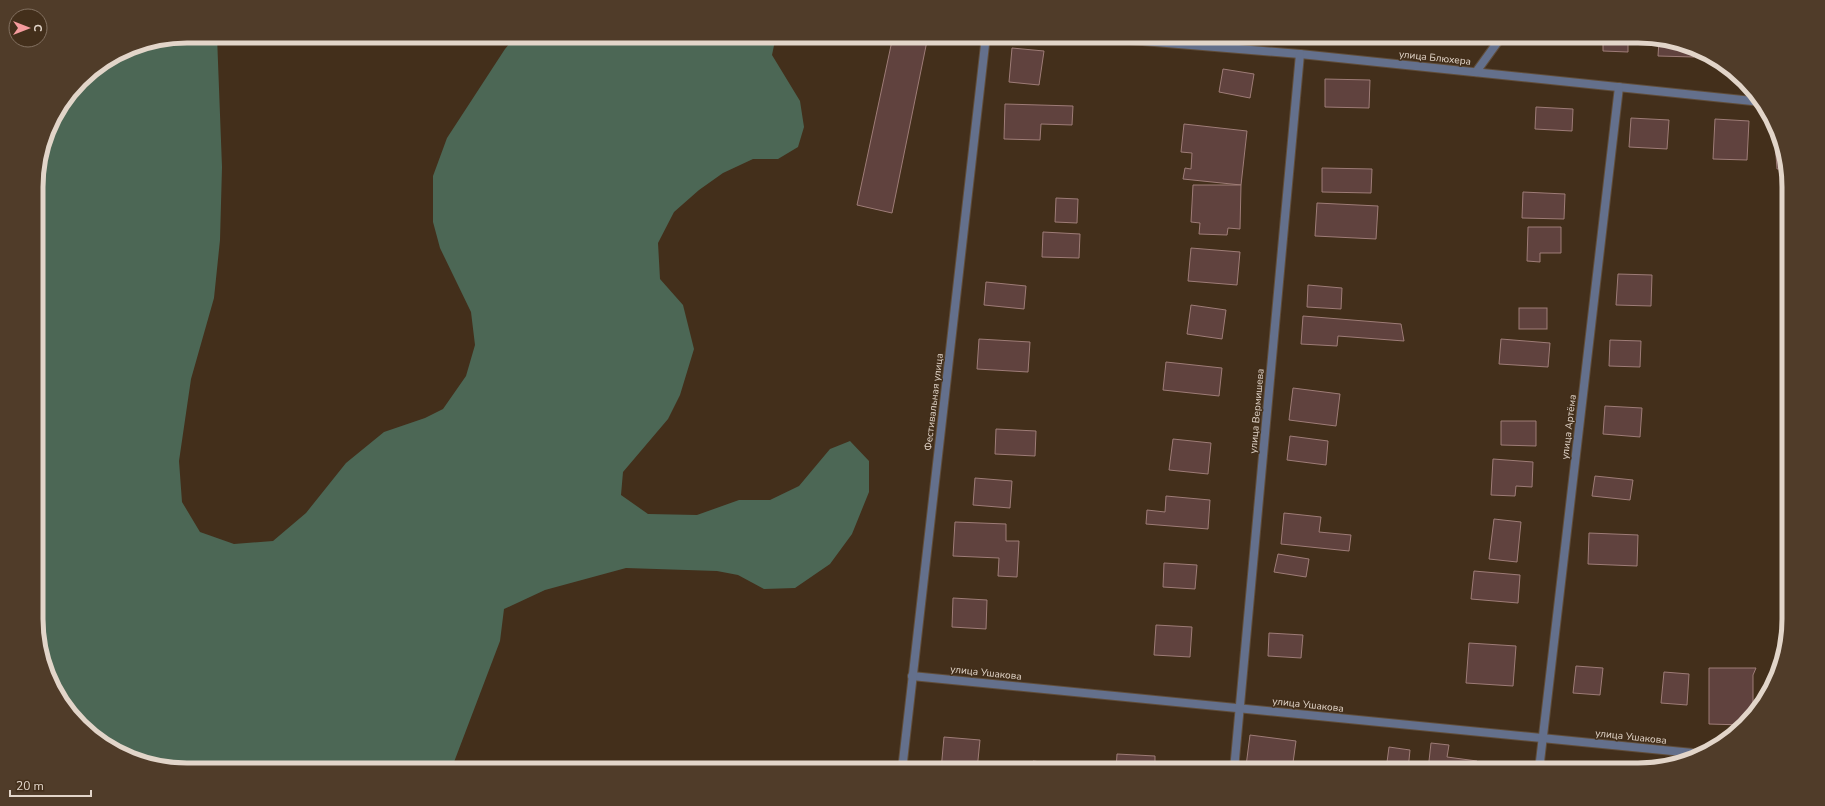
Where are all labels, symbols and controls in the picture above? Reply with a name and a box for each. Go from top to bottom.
north arrow [8,8,48,48]
text: С [30,24,45,32]
street label: улица Блюхера [1398,47,1472,69]
street label: Фестивальная улица [921,353,947,451]
street label: улица Вермишева [1246,368,1268,454]
street label: улица Артёма [1558,394,1580,460]
street label: улица Ушакова [950,662,1022,684]
street label: улица Ушакова [1272,694,1344,716]
street label: улица Ушакова [1595,726,1667,748]
scale bar [10,772,91,798]
text: 20 m [16,778,44,794]

